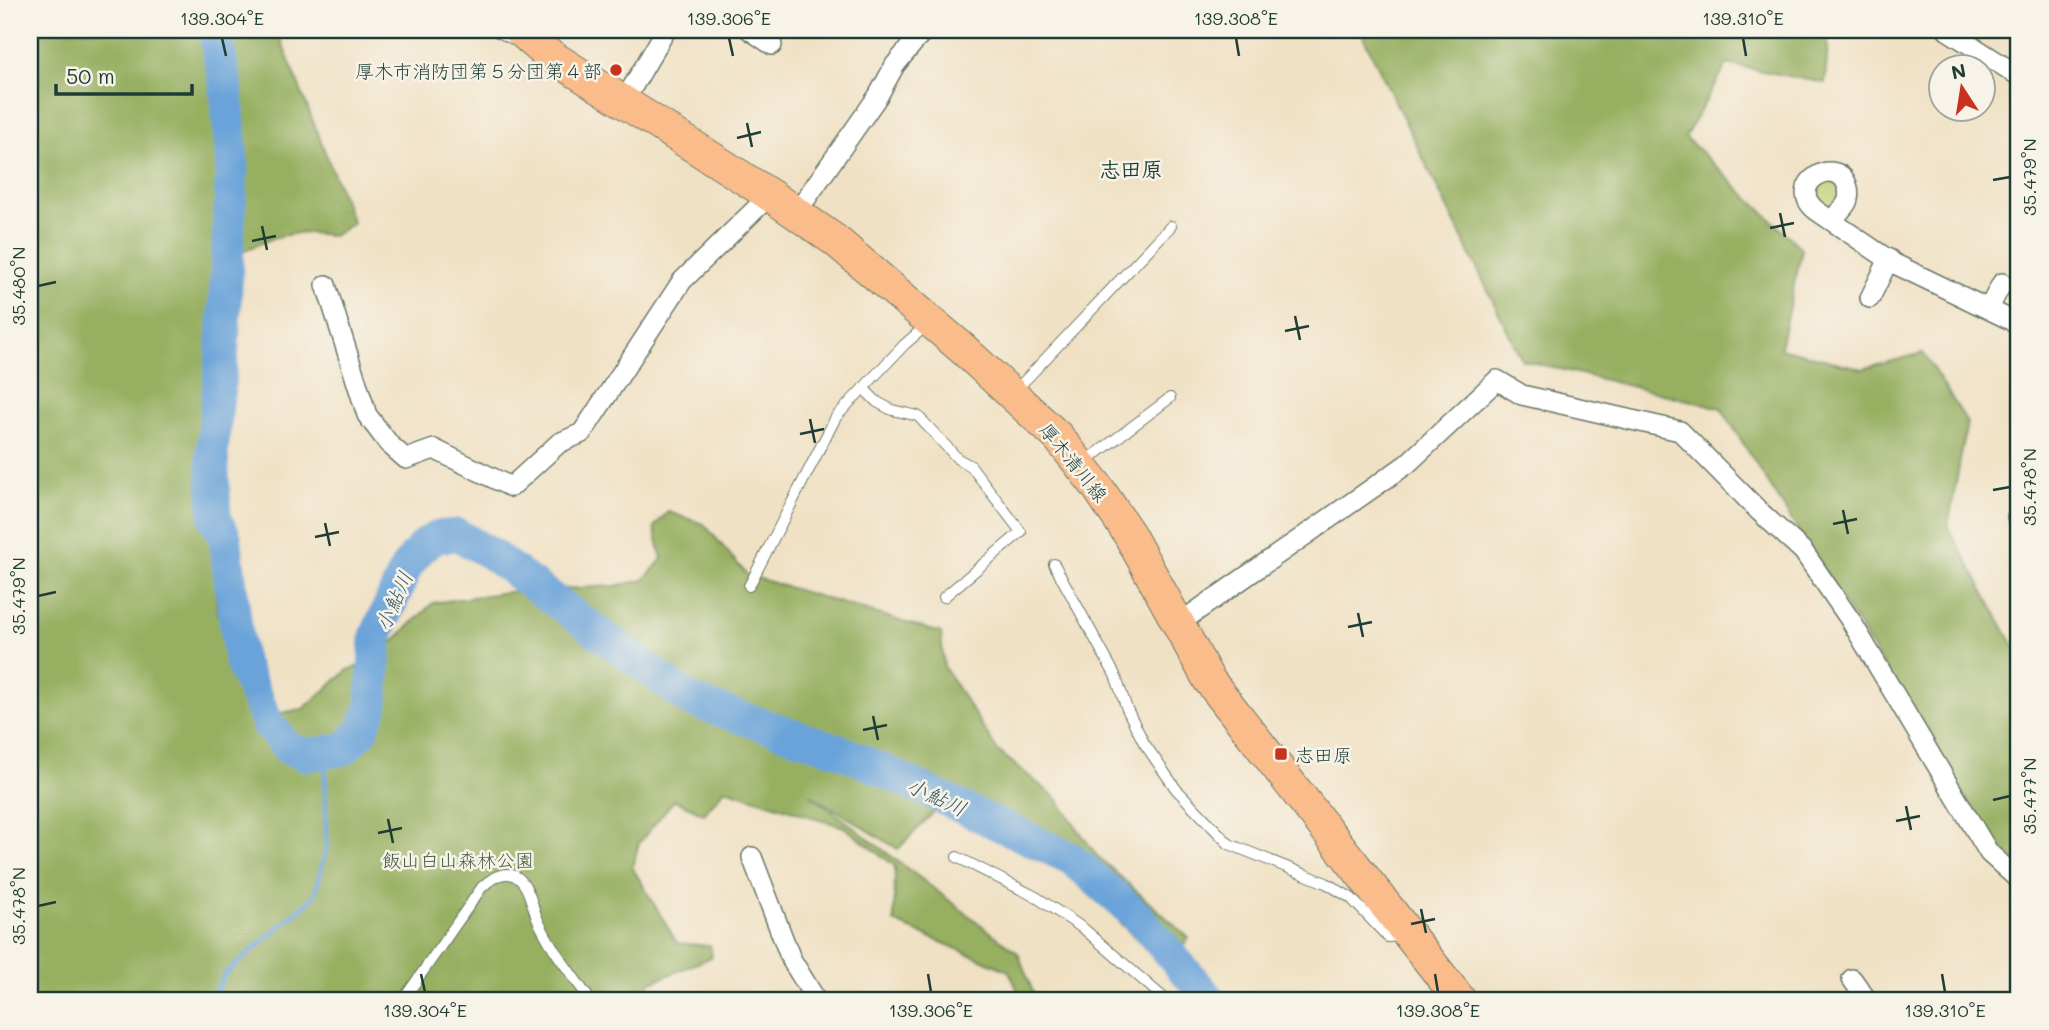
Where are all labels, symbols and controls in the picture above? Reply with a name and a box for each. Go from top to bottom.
text: 139.304°E [180,6,264,30]
text: 139.306°E [687,6,771,30]
text: 139.308°E [1194,6,1278,30]
text: 139.310°E [1702,6,1784,30]
scale bar [56,52,192,96]
north arrow [1926,52,1996,122]
text: N [1949,57,1968,85]
place label: 厚木市消防団第５分団第４部 [355,58,602,83]
text: 50 m [66,62,115,89]
marker: 厚木市消防団第５分団第４部 [608,62,624,78]
text: 35.479°N [2017,138,2041,216]
district label: 志田原 [1100,155,1163,182]
text: 35.480°N [6,246,30,326]
street label: 厚木清川線 [1034,417,1114,507]
text: 35.478°N [2017,448,2041,526]
text: 35.479°N [6,557,30,635]
water label: 小鮎川 [368,567,418,635]
place label: 志田原 [1295,742,1352,767]
marker: 志田原 [1273,746,1289,762]
text: 35.477°N [2017,757,2041,835]
water label: 小鮎川 [903,770,971,822]
park label: 飯山白山森林公園 [382,847,534,872]
text: 35.478°N [6,867,30,945]
text: 139.304°E [383,998,467,1022]
text: 139.306°E [889,998,973,1022]
text: 139.308°E [1396,998,1480,1022]
text: 139.310°E [1904,998,1986,1022]

